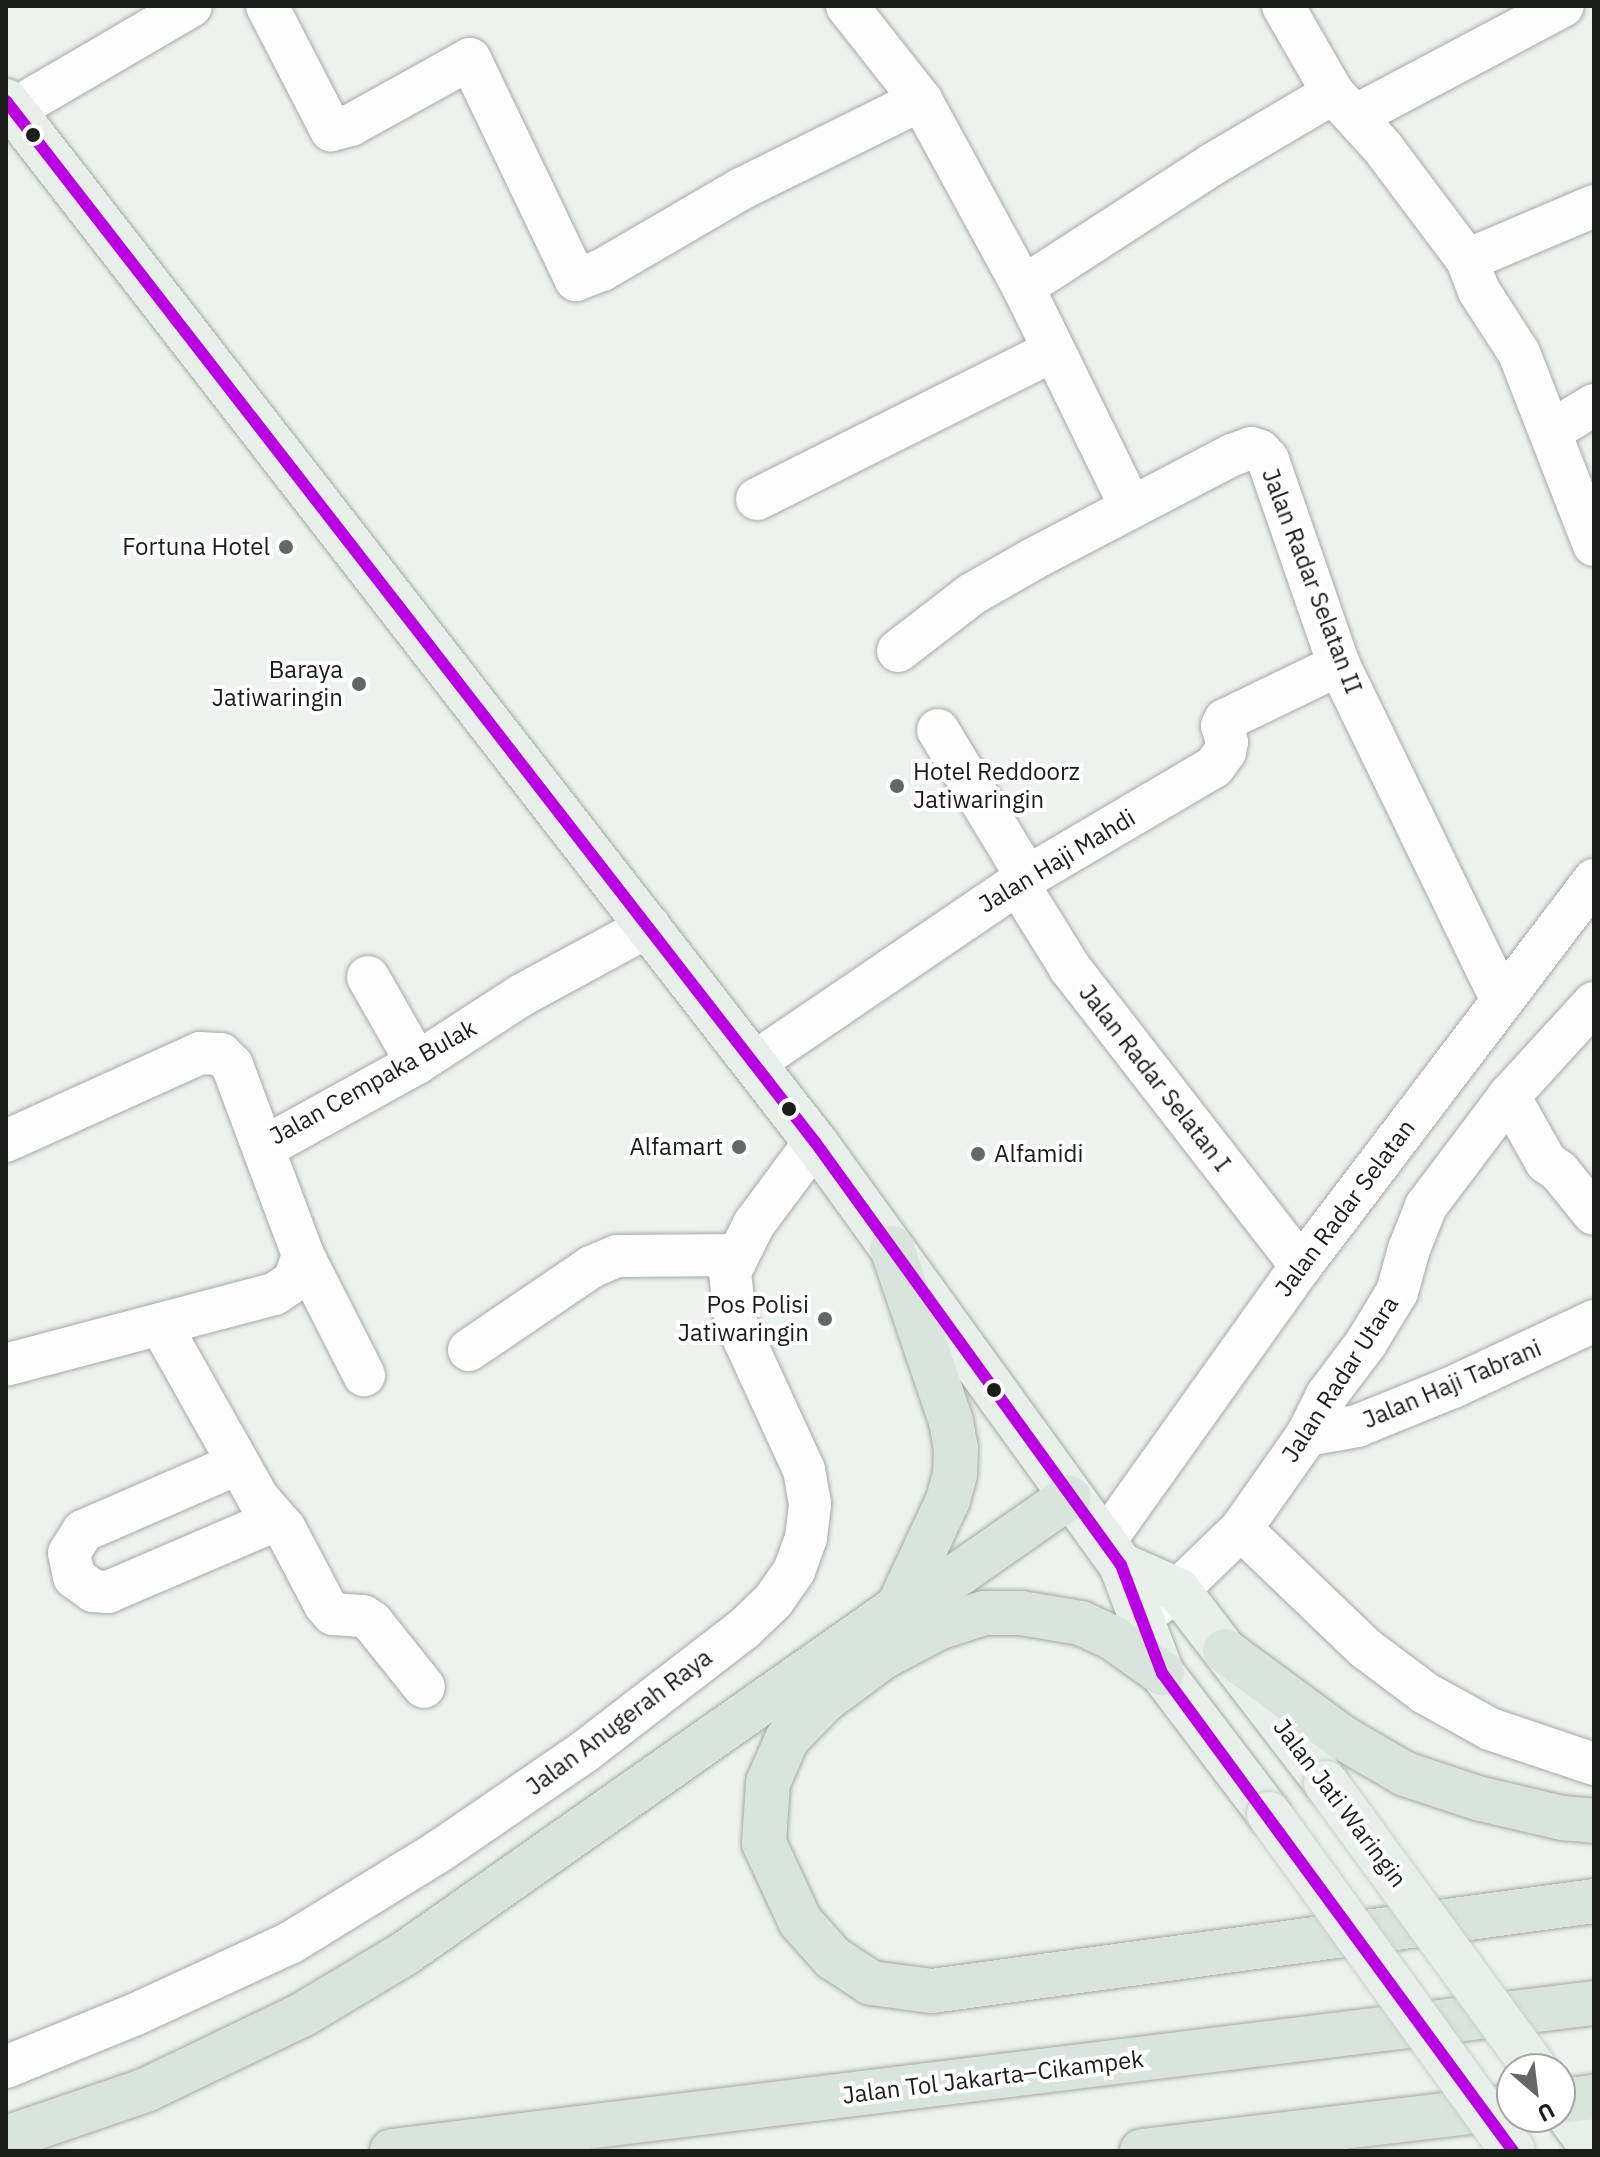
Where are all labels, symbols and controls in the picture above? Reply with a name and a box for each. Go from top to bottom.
unlabelled marker [25,127,41,143]
street label: Jalan Radar Selatan II [1256,464,1368,698]
place label: Fortuna Hotel [122,533,270,561]
marker: Fortuna Hotel [277,538,295,556]
place label: Baraya Jatiwaringin [212,656,343,712]
marker: Baraya Jatiwaringin [350,675,368,693]
place label: Hotel Reddoorz Jatiwaringin [913,758,1080,814]
marker: Hotel Reddoorz Jatiwaringin [888,777,906,795]
street label: Jalan Haji Mahdi [974,803,1140,919]
street label: Jalan Radar Selatan I [1073,979,1237,1177]
street label: Jalan Cempaka Bulak [265,1013,481,1151]
unlabelled marker [781,1101,797,1117]
street label: Jalan Radar Selatan [1269,1114,1421,1302]
place label: Alfamart [629,1133,723,1161]
marker: Alfamart [730,1138,748,1156]
place label: Alfamidi [994,1140,1083,1168]
marker: Alfamidi [969,1145,987,1163]
place label: Pos Polisi Jatiwaringin [678,1291,809,1347]
street label: Jalan Radar Utara [1276,1291,1404,1467]
marker: Pos Polisi Jatiwaringin [816,1310,834,1328]
street label: Jalan Haji Tabrani [1358,1333,1546,1435]
unlabelled marker [986,1382,1002,1398]
street label: Jalan Anugerah Raya [520,1643,718,1801]
street label: Jalan Jati Waringin [1267,1713,1413,1893]
street label: Jalan Tol Jakarta–Cikampek [841,2044,1145,2110]
north arrow [1496,2053,1576,2133]
text: U [1533,2096,1560,2129]

